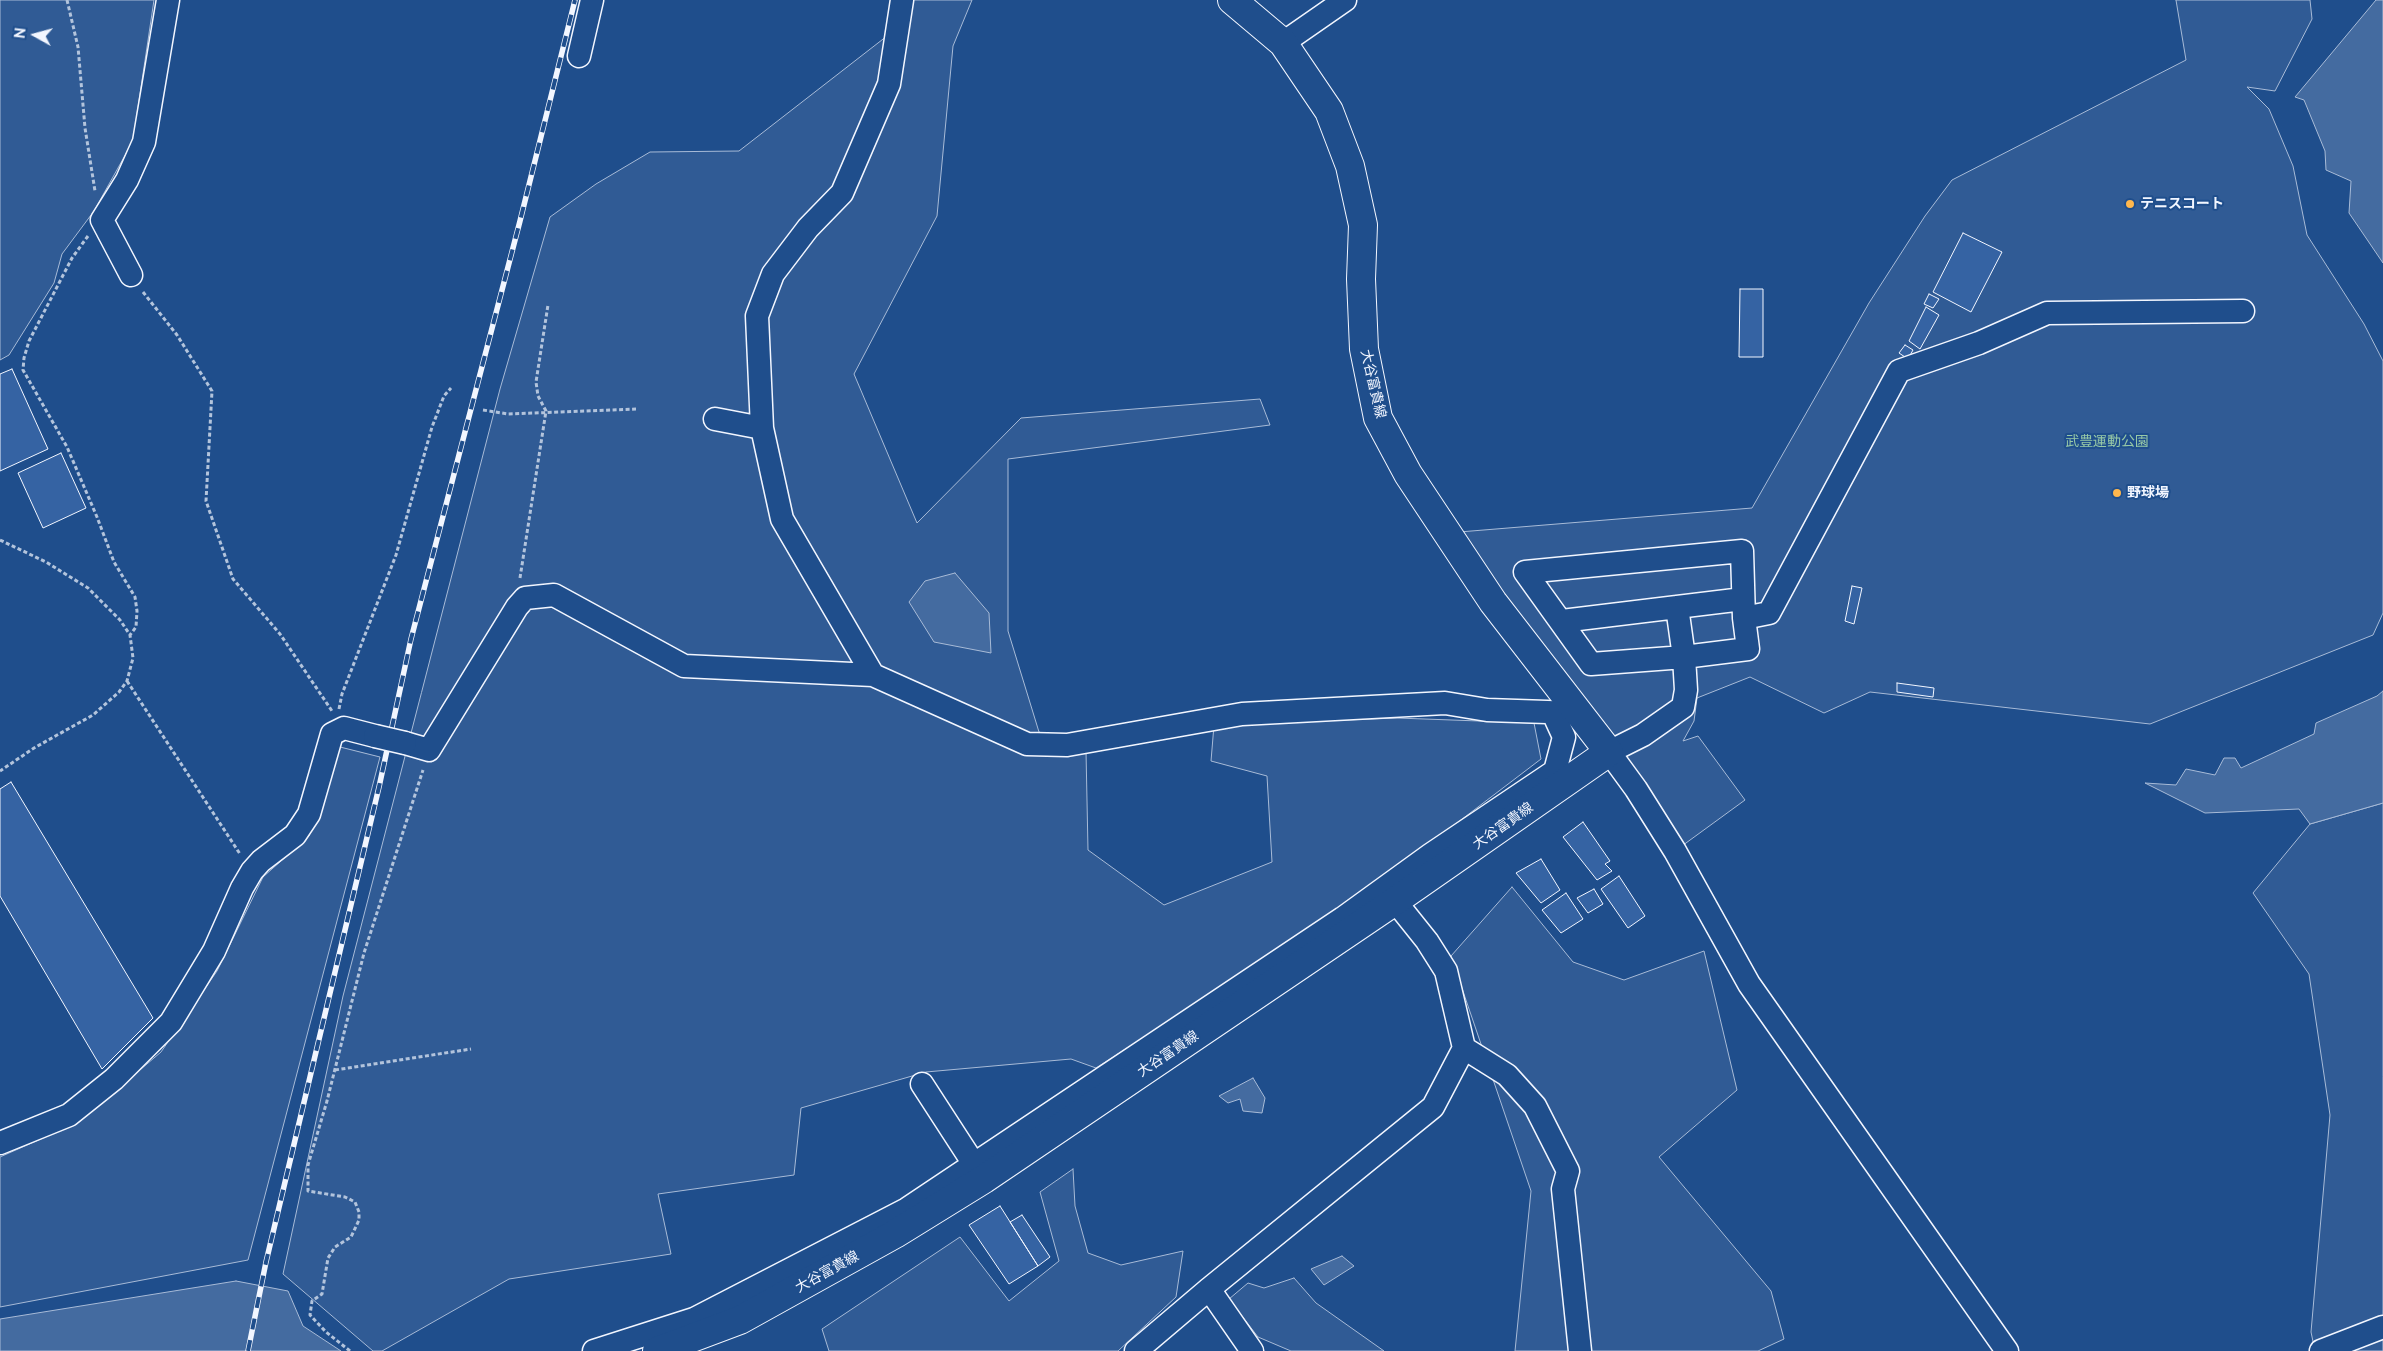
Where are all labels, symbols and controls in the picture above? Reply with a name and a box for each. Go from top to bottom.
north arrow [10,10,60,60]
text: N [12,27,29,39]
place label: テニスコート [2140,196,2224,212]
marker: テニスコート [2124,198,2136,210]
street label: 大谷富貴線 [1357,348,1389,420]
park label: 武豊運動公園 [2065,434,2149,450]
place label: 野球場 [2127,485,2169,501]
marker: 野球場 [2111,487,2123,499]
street label: 大谷富貴線 [1470,799,1536,853]
street label: 大谷富貴線 [1134,1027,1202,1081]
street label: 大谷富貴線 [792,1248,862,1296]

